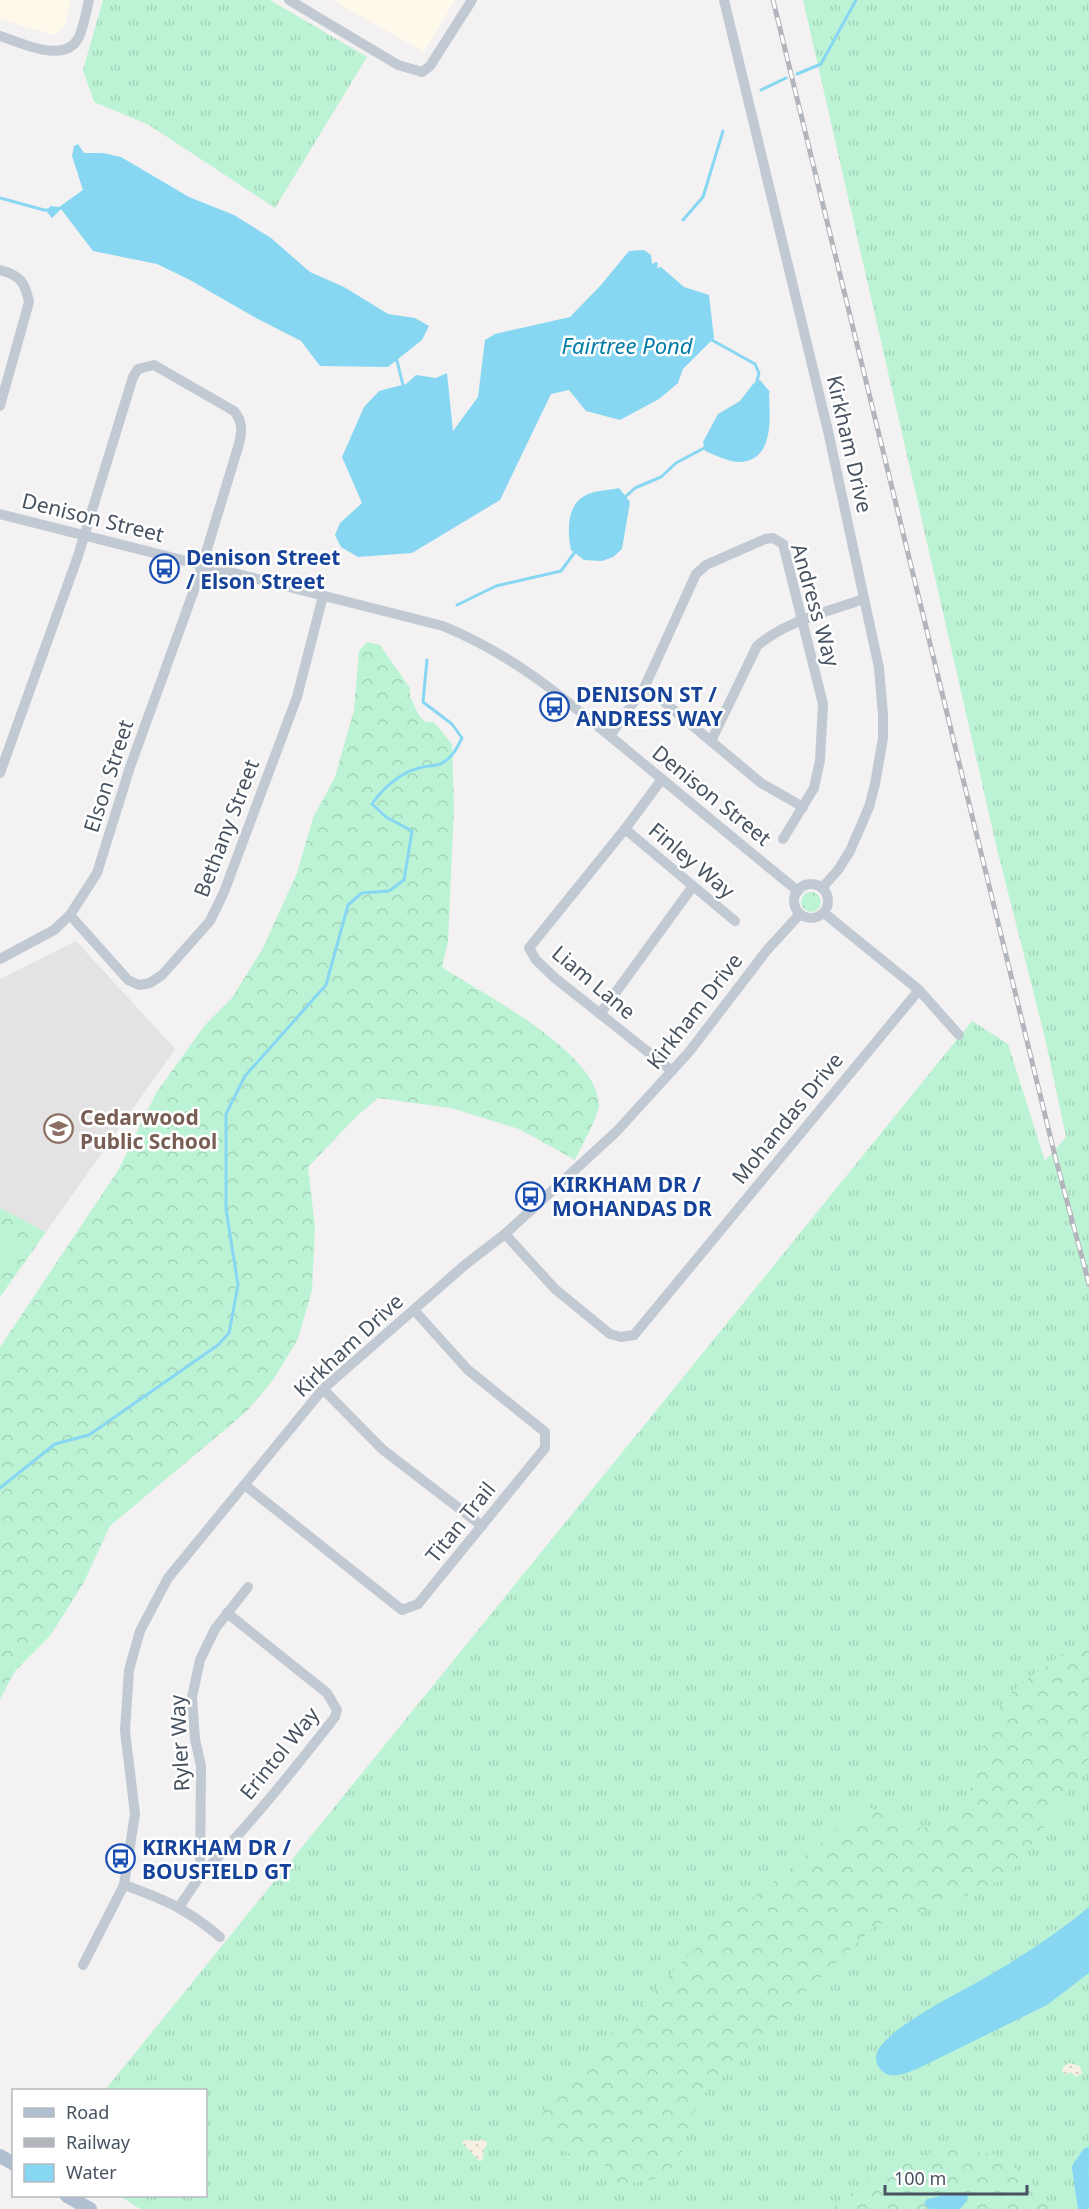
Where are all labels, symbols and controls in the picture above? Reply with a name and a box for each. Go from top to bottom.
water label: Fairtree Pond [561,330,694,360]
street label: Kirkham Drive [821,373,879,515]
street label: Denison Street [19,486,167,548]
street label: Andress Way [785,540,847,670]
place label: Denison Street / Elson Street [186,543,340,595]
bus stop icon: Denison Street / Elson Street [149,553,181,585]
place label: DENISON ST / ANDRESS WAY [576,680,724,732]
bus stop icon: DENISON ST / ANDRESS WAY [539,690,571,722]
street label: Elson Street [77,716,140,836]
street label: Denison Street [647,738,778,852]
street label: Bethany Street [187,755,265,901]
street label: Finley Way [643,816,741,904]
street label: Liam Lane [546,939,642,1025]
street label: Kirkham Drive [640,947,748,1075]
street label: Mohandas Drive [725,1046,849,1190]
place label: Cedarwood Public School [80,1103,217,1155]
school or university icon: Cedarwood Public School [43,1113,75,1145]
place label: KIRKHAM DR / MOHANDAS DR [552,1170,712,1222]
bus stop icon: KIRKHAM DR / MOHANDAS DR [515,1180,547,1212]
street label: Kirkham Drive [287,1287,409,1403]
street label: Titan Trail [419,1476,501,1568]
street label: Ryler Way [162,1694,196,1792]
street label: Erintol Way [233,1701,325,1805]
place label: KIRKHAM DR / BOUSFIELD GT [142,1833,291,1885]
bus stop icon: KIRKHAM DR / BOUSFIELD GT [105,1843,137,1875]
legend [12,2089,207,2197]
text: Road [66,2100,109,2124]
text: Railway [66,2130,131,2154]
scale bar [885,2158,1028,2196]
text: Water [66,2160,117,2184]
text: 100 m [894,2166,946,2190]

